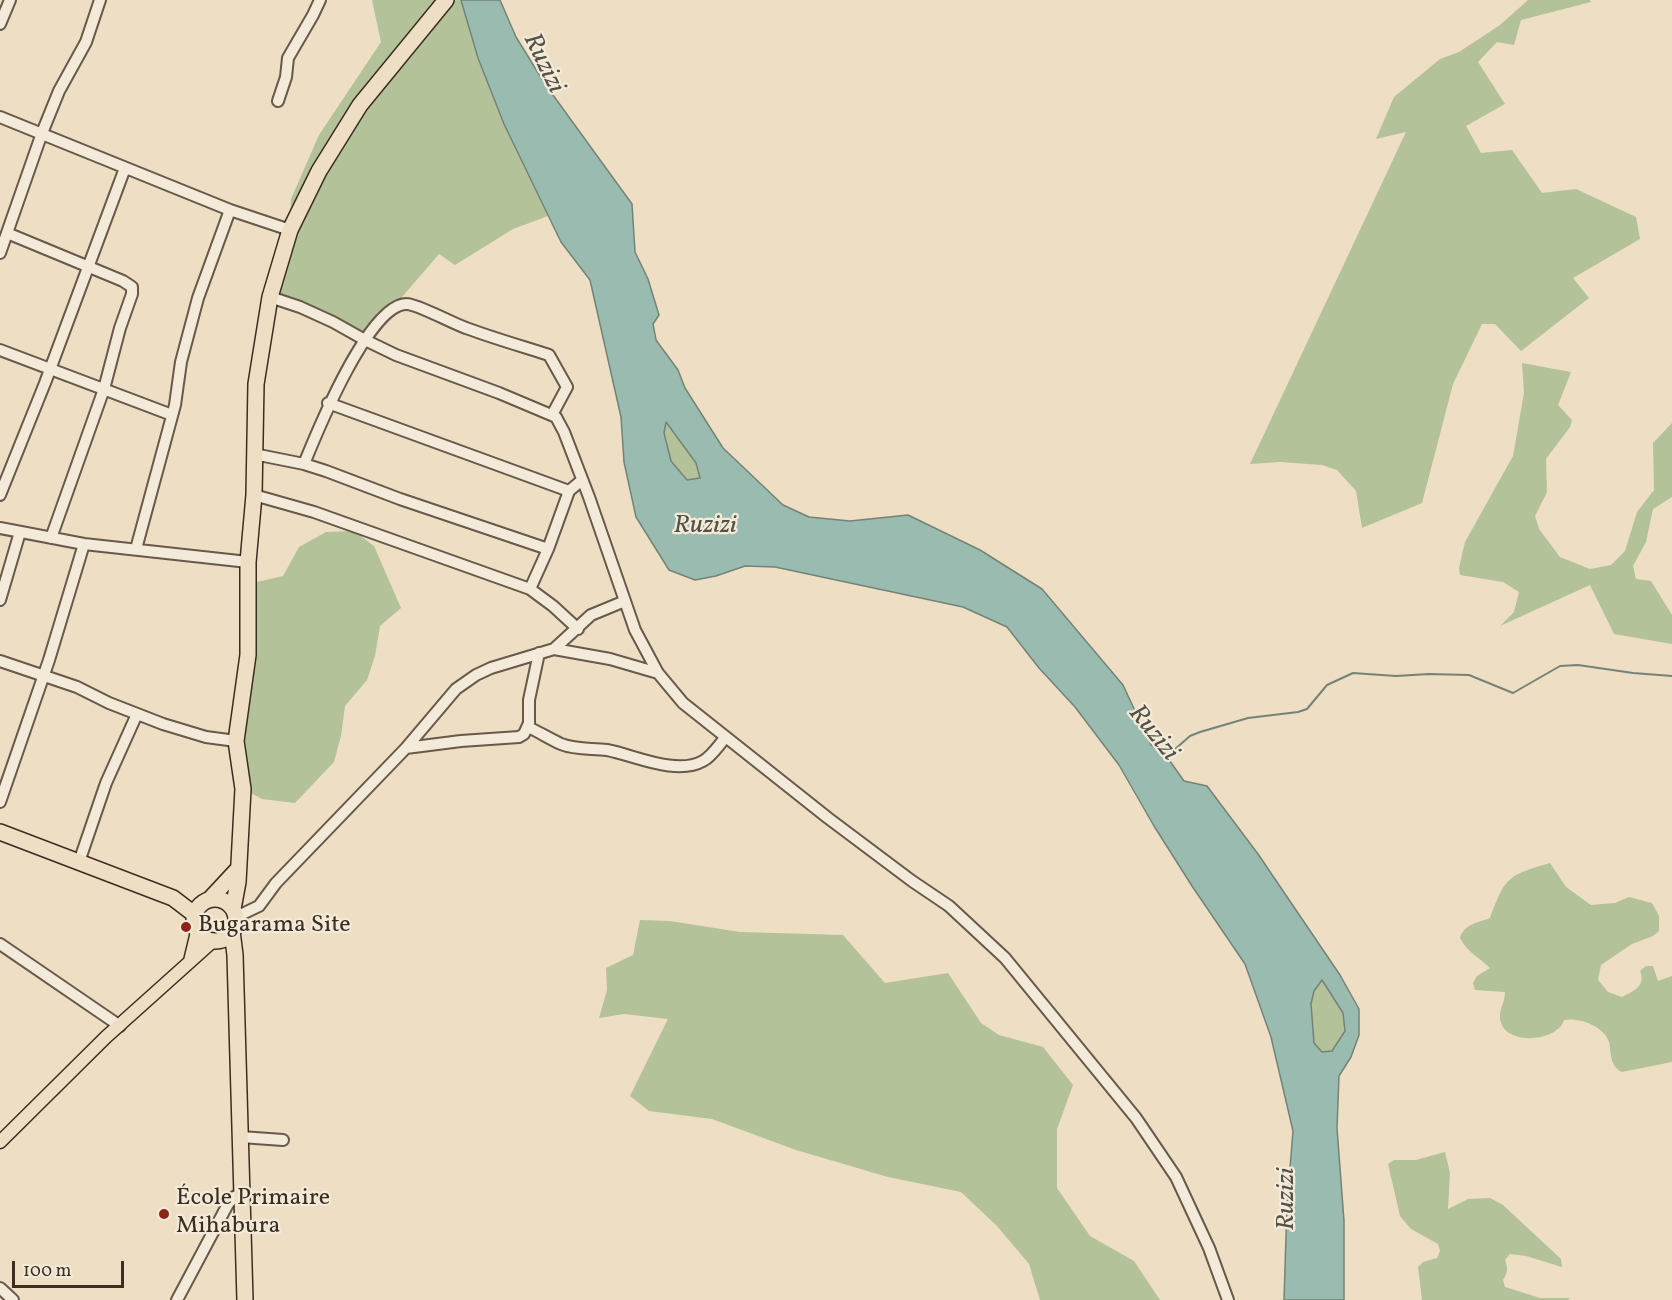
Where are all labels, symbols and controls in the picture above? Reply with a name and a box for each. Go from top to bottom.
water label: Ruzizi [514,29,570,99]
water label: Ruzizi [674,511,736,543]
water label: Ruzizi [1120,700,1184,768]
place label: Bugarama Site [198,913,351,941]
marker: Bugarama Site [179,920,193,934]
water label: Ruzizi [1272,1168,1304,1230]
place label: École Primaire Mihabura [176,1186,330,1242]
marker: École Primaire Mihabura [157,1207,171,1221]
scale bar [15,1249,128,1287]
text: 100 m [23,1259,72,1284]

